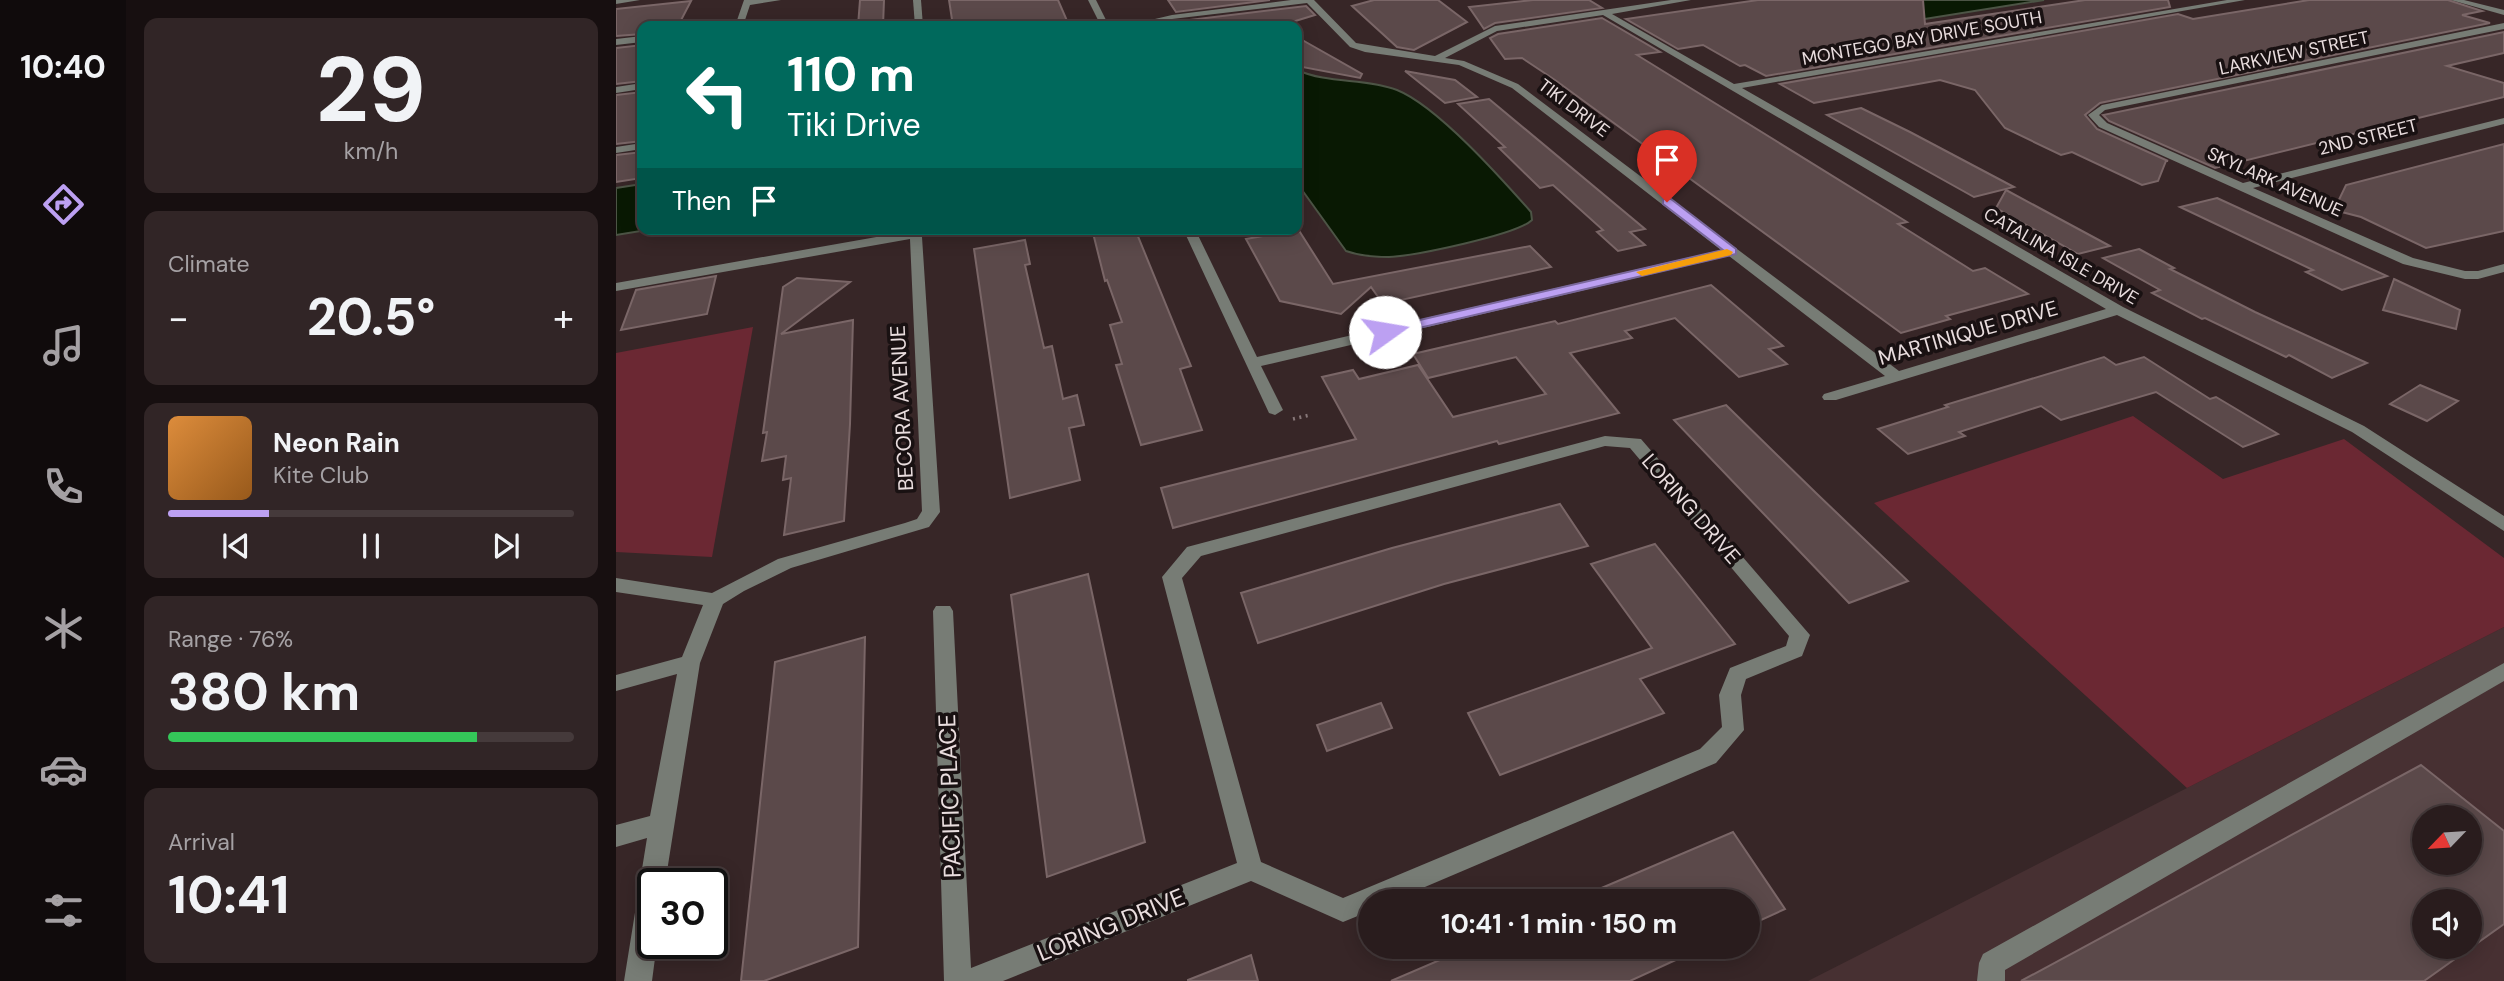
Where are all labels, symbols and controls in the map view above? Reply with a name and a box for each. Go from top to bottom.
street label: MONTEGO BAY DRIVE SOUTH [1800,5,2044,71]
street label: LARKVIEW STREET [2217,25,2371,81]
text: 29 [316,31,426,149]
text: 110 m [787,42,915,106]
text: 10:40 [20,46,106,88]
icon: left [672,49,763,140]
street label: TIKI DRIVE [1534,73,1614,143]
text: Tiki Drive [787,104,921,146]
street label: 2ND STREET [2316,113,2420,161]
pin [1637,130,1697,202]
text: km/h [344,136,398,166]
icon: arrive [1648,141,1686,179]
street label: SKYLARK AVENUE [2204,141,2346,223]
icon: directions [39,180,88,229]
icon: arrive [745,182,783,220]
text: Then [672,184,731,218]
street label: CATALINA ISLE DRIVE [1979,202,2143,310]
text: Climate [168,249,250,279]
text: 20.5° [307,283,435,351]
text: − [168,293,189,343]
text: + [553,293,574,343]
street label: MARTINIQUE DRIVE [1875,294,2061,372]
position arrow [1348,295,1422,369]
icon: music [39,321,88,370]
street label: BECORA AVENUE [884,324,920,492]
text: Neon Rain [273,426,400,460]
street label: LORING DRIVE [1635,448,1747,570]
text: Kite Club [273,460,369,490]
icon: phone [39,462,88,511]
icon: previous [217,527,255,565]
icon: pause [352,527,390,565]
icon: next [487,527,525,565]
icon: climate [39,604,88,653]
text: Range · 76% [168,624,293,654]
text: 380 km [168,658,360,726]
street label: PACIFIC PLACE [931,714,968,878]
icon: car [39,745,88,794]
north arrow [2412,805,2482,875]
map controls [2412,805,2482,959]
text: Arrival [168,827,235,857]
text: 10:41 [168,861,289,929]
speed limit sign: 30 [637,868,728,959]
street label: LORING DRIVE [1032,881,1189,968]
icon: filters [39,886,88,935]
button: sound [2412,889,2482,959]
text: 10:41 · 1 min · 150 m [1441,907,1677,941]

